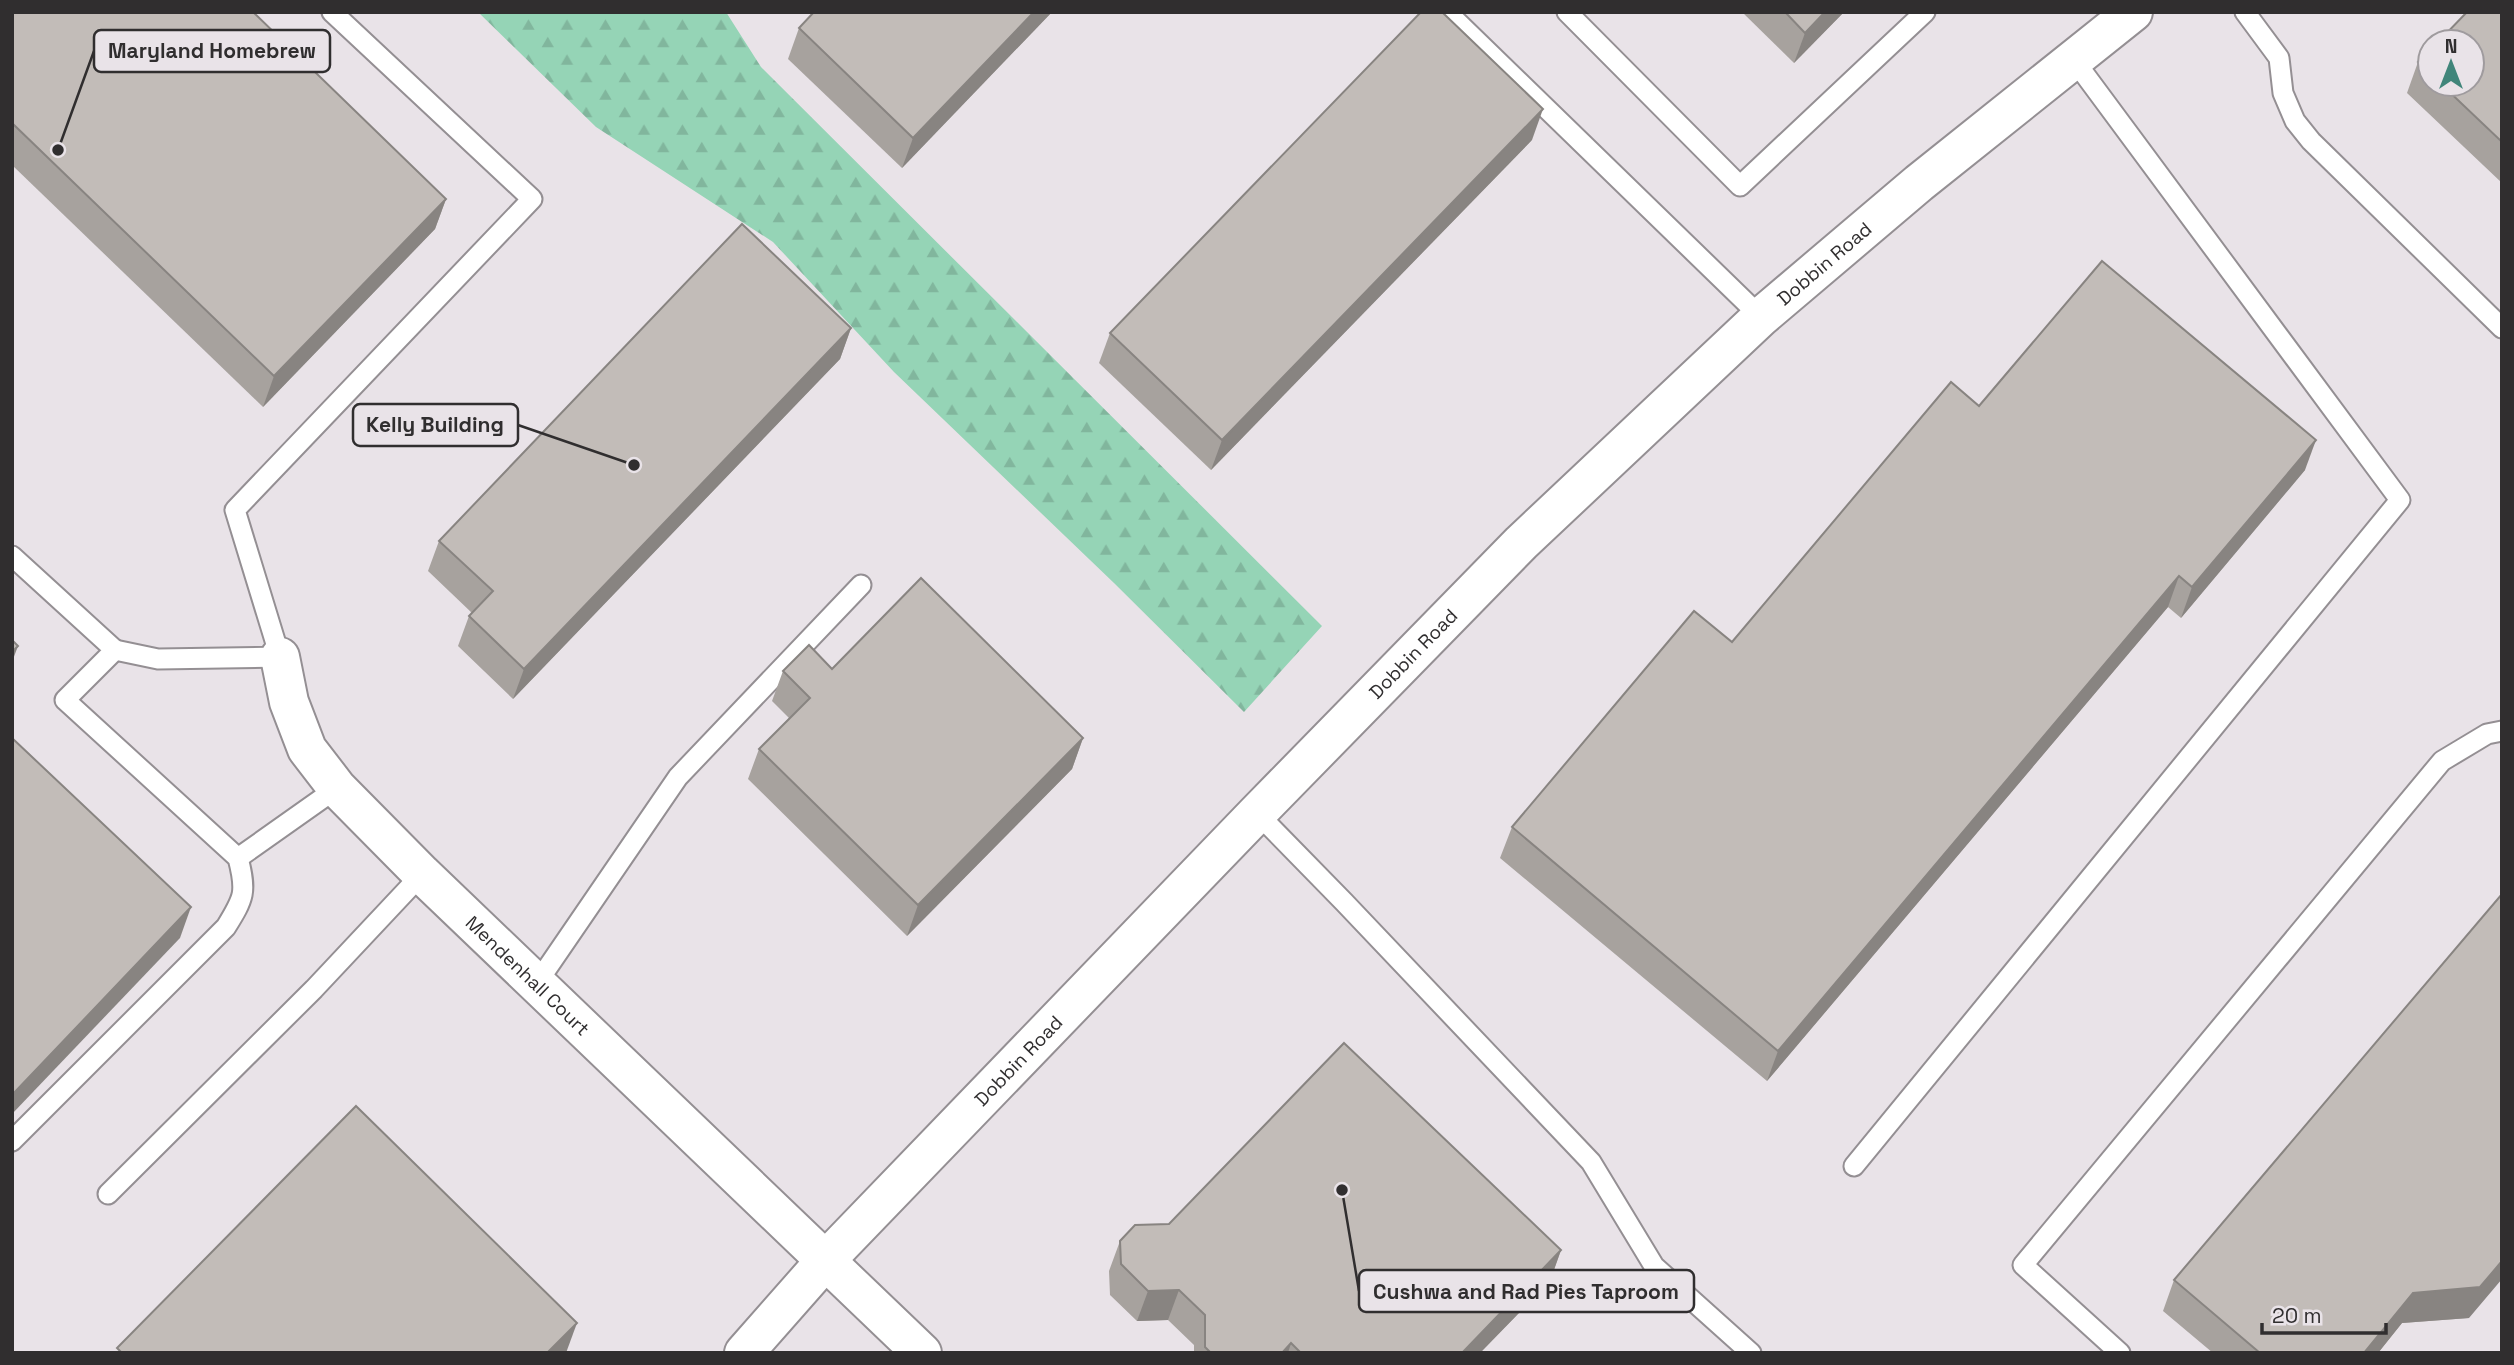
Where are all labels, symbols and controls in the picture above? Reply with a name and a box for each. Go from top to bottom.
north arrow [2416,28,2486,98]
callout: Maryland Homebrew [94,30,330,72]
text: N [2445,34,2457,59]
text: Maryland Homebrew [108,37,316,64]
street label: Dobbin Road [1772,216,1877,311]
callout: Kelly Building [353,404,518,446]
text: Kelly Building [366,411,504,438]
street label: Dobbin Road [1363,603,1463,704]
street label: Mendenhall Court [460,910,595,1041]
street label: Dobbin Road [969,1010,1068,1111]
callout: Cushwa and Rad Pies Taproom [1359,1270,1694,1312]
text: Cushwa and Rad Pies Taproom [1373,1278,1679,1305]
scale bar [2262,1292,2386,1336]
text: 20 m [2272,1302,2322,1329]

